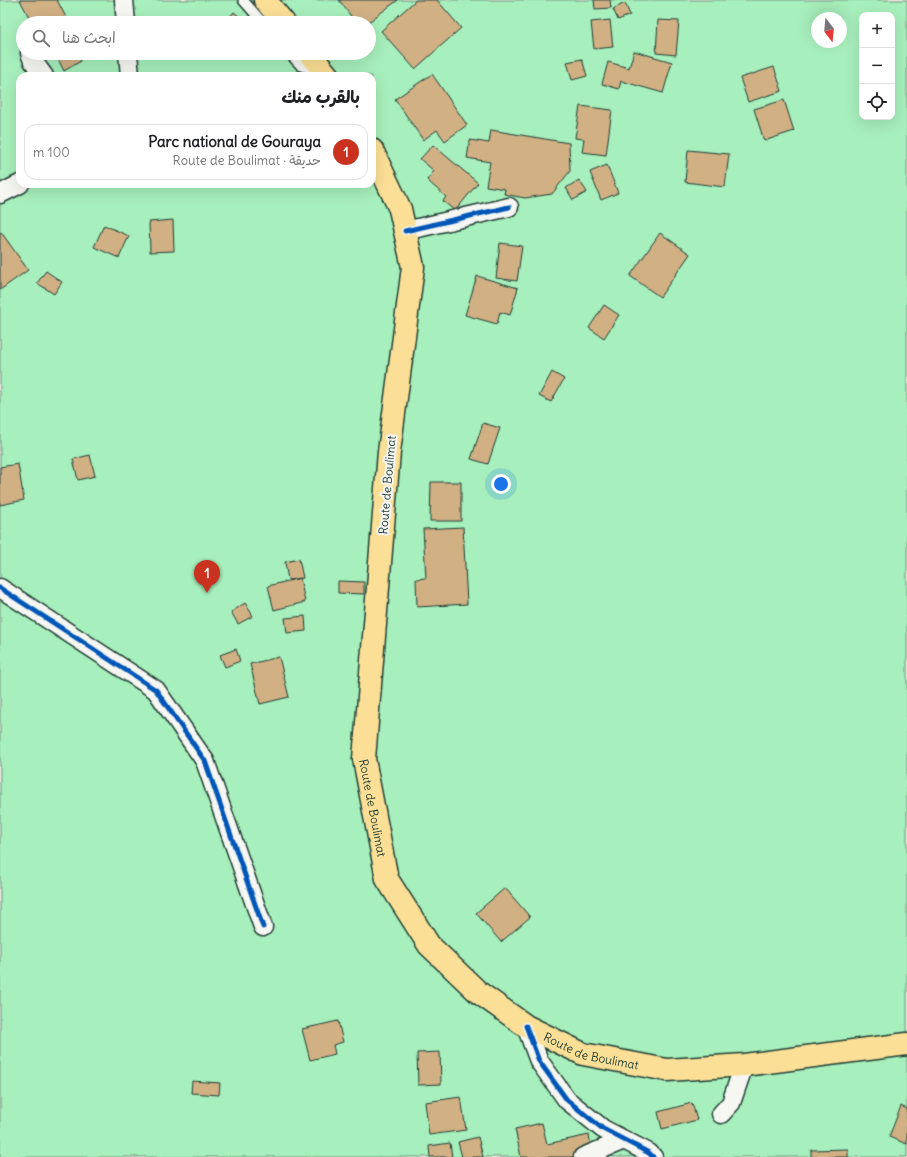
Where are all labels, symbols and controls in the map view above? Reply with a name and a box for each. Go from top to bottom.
north arrow [811,12,847,48]
map controls [859,12,895,120]
button: + [859,12,895,48]
search box [16,16,376,60]
icon: search [30,27,52,49]
text: ابحث هنا [62,28,116,47]
button: − [859,48,895,84]
button: locate [859,84,895,120]
text: بالقرب منك [281,86,360,108]
text: Parc national de Gouraya [148,132,321,151]
text: 100 m [33,144,70,161]
text: 1 [343,144,349,161]
text: حديقة · Route de Boulimat [173,152,321,169]
street label: Route de Boulimat [375,435,399,535]
your location [491,474,511,494]
pin: 1 [194,560,220,593]
street label: Route de Boulimat [357,758,390,858]
street label: Route de Boulimat [541,1028,640,1072]

